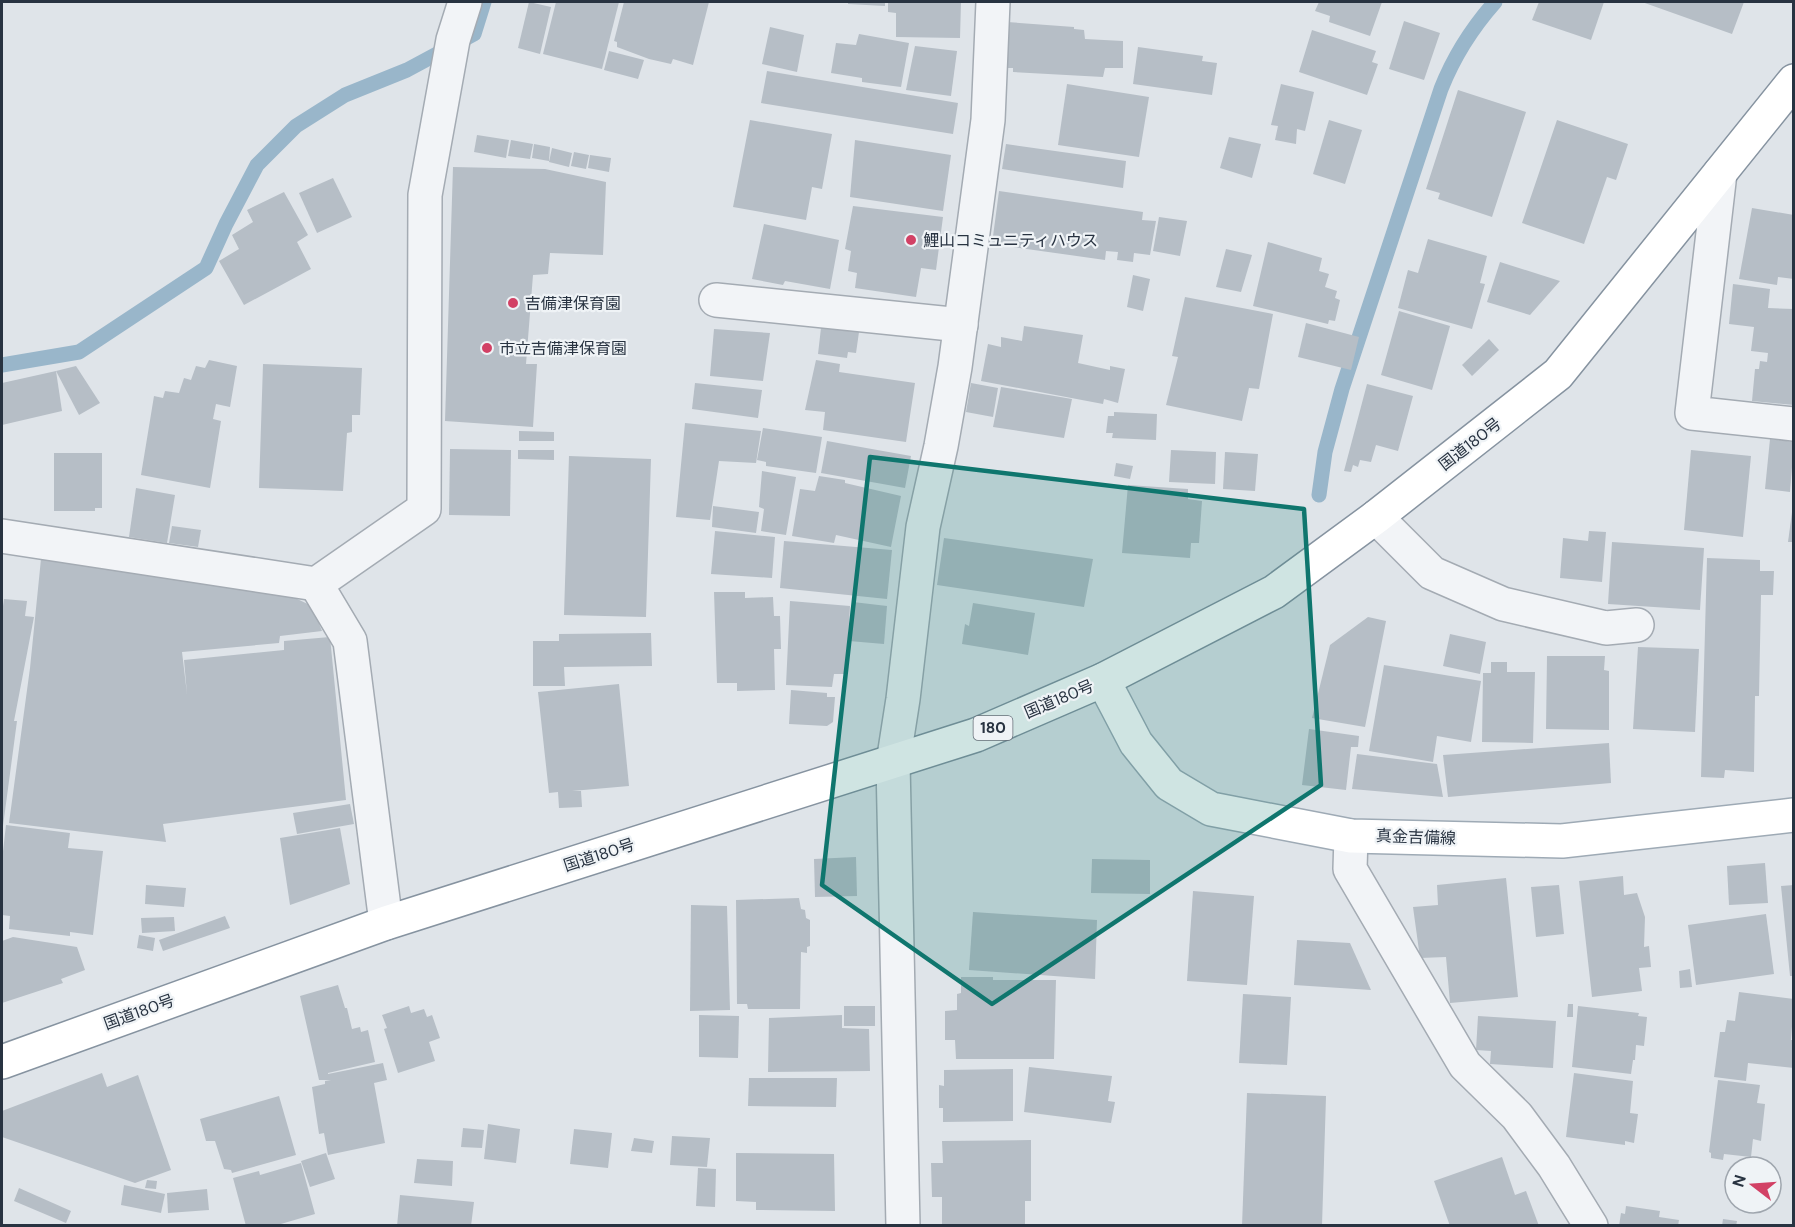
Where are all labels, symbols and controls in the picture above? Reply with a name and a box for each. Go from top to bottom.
place label: 鯉山コミュニティハウス [923,230,1098,251]
marker: 鯉山コミュニティハウス [904,233,918,247]
place label: 吉備津保育園 [525,293,621,314]
marker: 吉備津保育園 [506,296,520,310]
place label: 市立吉備津保育園 [499,338,627,359]
marker: 市立吉備津保育園 [480,341,494,355]
street label: 国道180号 [1435,413,1505,475]
street label: 国道180号 [1021,675,1097,723]
road number: 180 [974,716,1012,740]
street label: 真金吉備線 [1376,825,1456,849]
street label: 国道180号 [561,834,637,876]
street label: 国道180号 [101,990,177,1034]
north arrow [1723,1155,1783,1215]
text: N [1727,1172,1751,1189]

